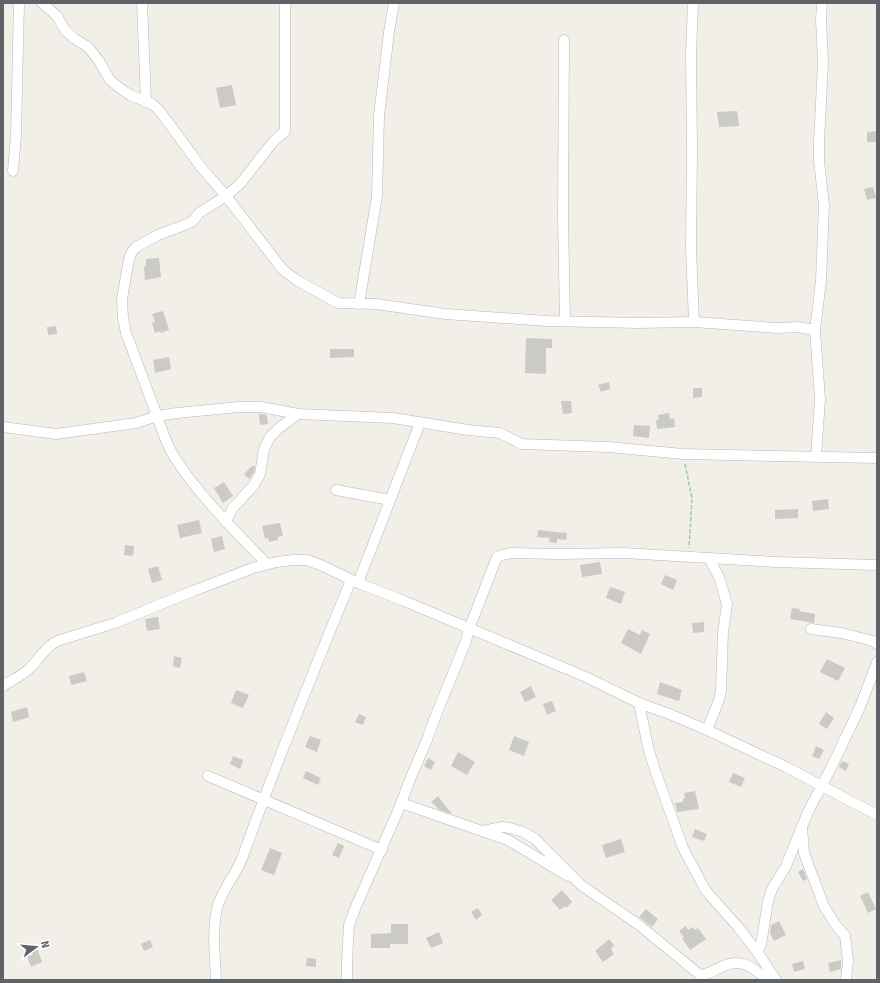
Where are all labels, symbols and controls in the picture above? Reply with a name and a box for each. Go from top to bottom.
north arrow [16,927,56,967]
text: N [38,939,52,949]

